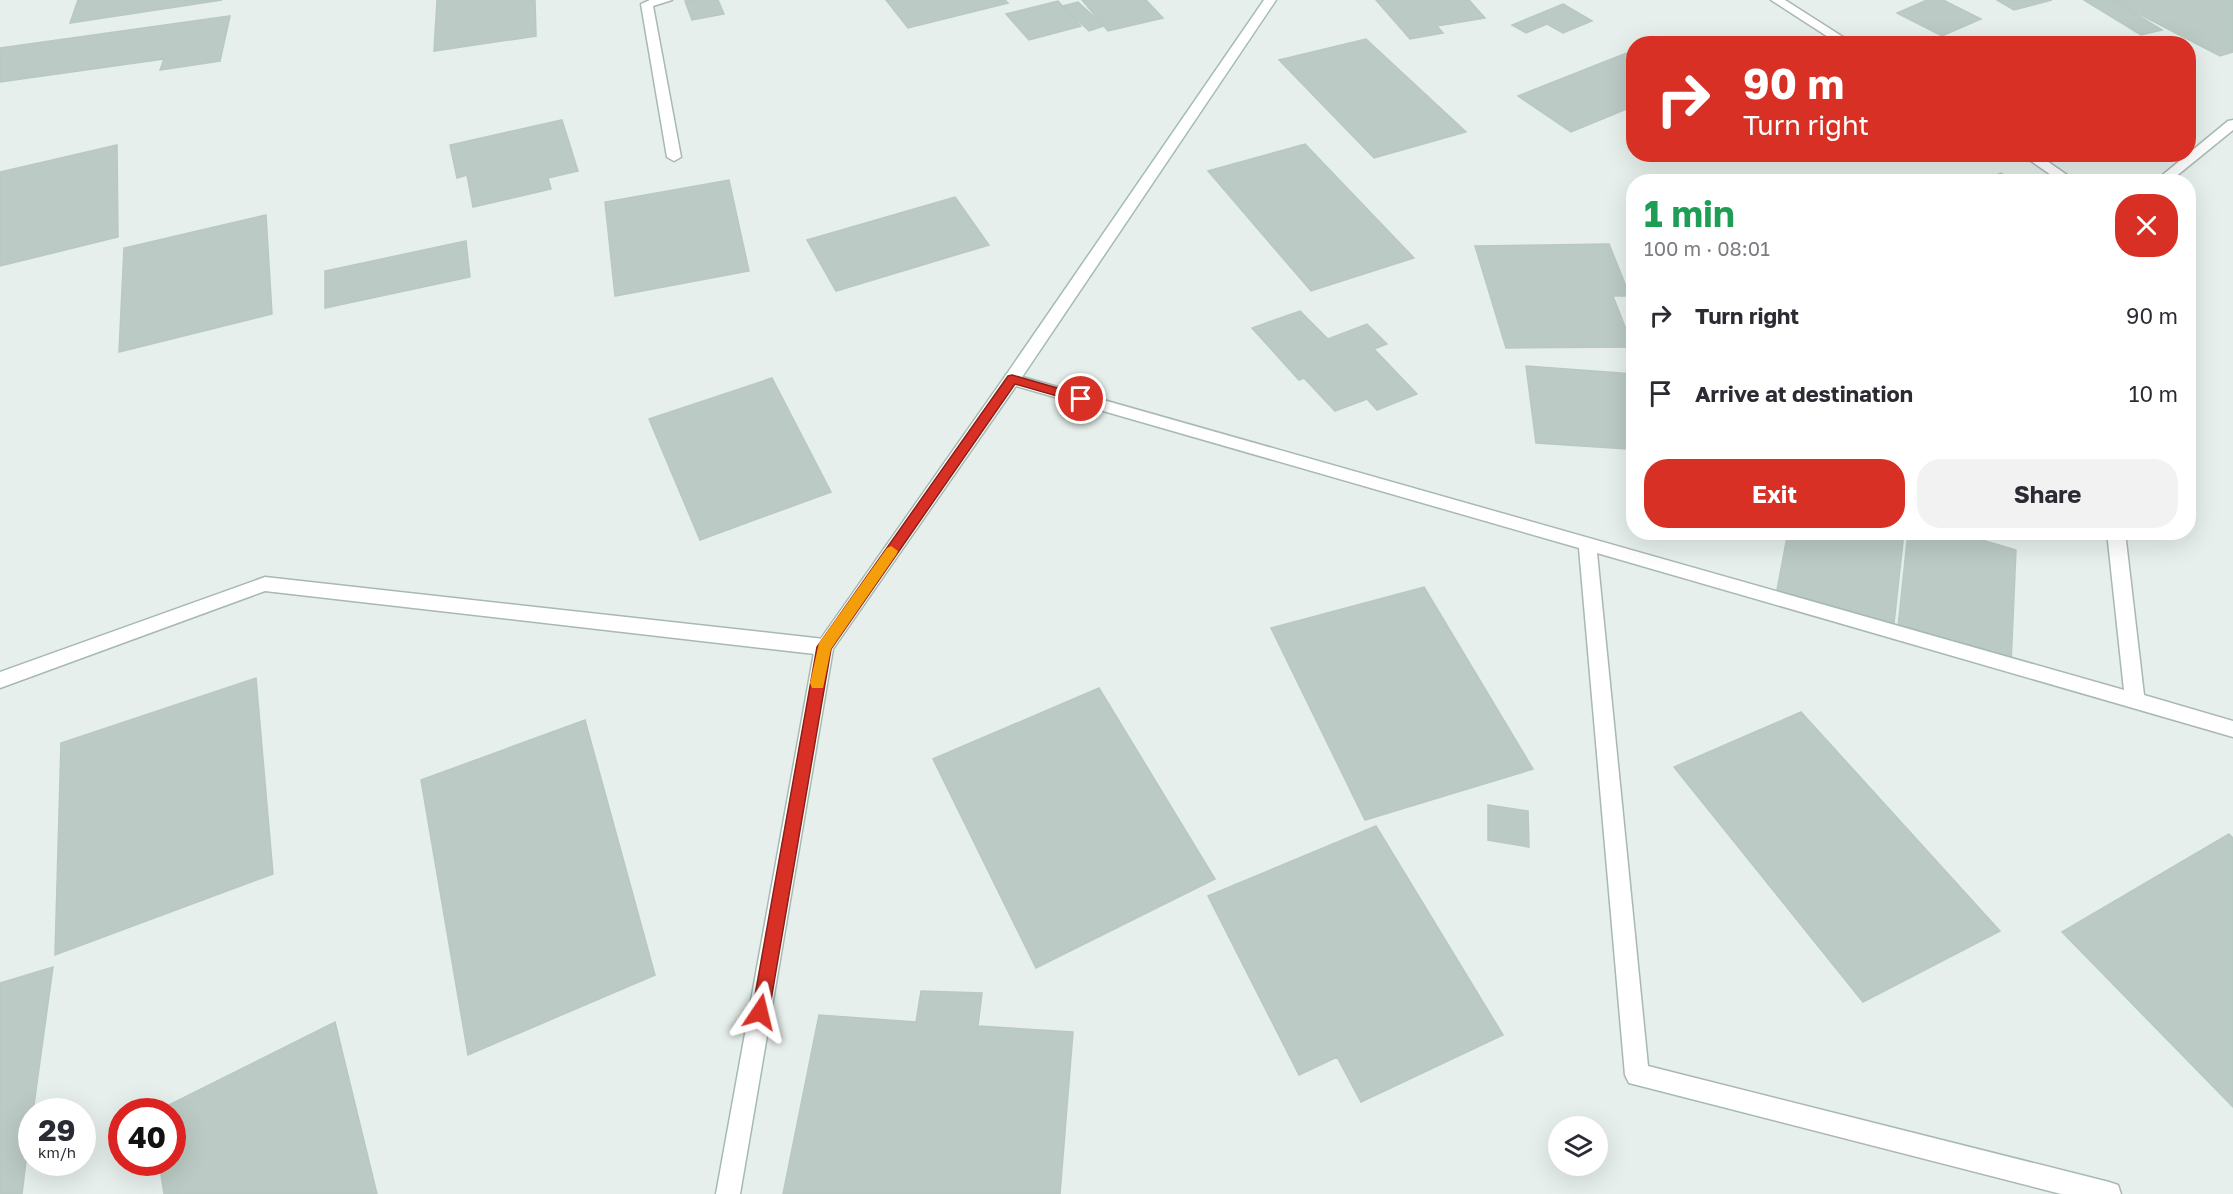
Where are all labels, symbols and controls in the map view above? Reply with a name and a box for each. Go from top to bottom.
text: 90 m [1743,58,1844,108]
icon: right [1644,60,1722,138]
text: Turn right [1743,109,1869,141]
text: 1 min [1644,192,1735,235]
button: close [2115,194,2178,257]
text: 100 m · 08:01 [1644,236,1770,260]
icon: right [1644,299,1677,332]
text: Turn right [1695,302,1799,329]
text: 90 m [2126,302,2178,329]
pin [1055,373,1106,424]
icon: arrive [1644,377,1677,410]
text: Arrive at destination [1695,380,1913,407]
text: 10 m [2129,380,2178,407]
icon: arrive [1064,382,1097,415]
button: Exit [1644,459,1905,528]
button: Share [1917,459,2178,528]
position arrow [728,980,792,1044]
speed limit sign: 40 [108,1098,186,1176]
text: 29 [38,1112,76,1148]
map controls [1548,1116,1608,1176]
button: layers [1548,1116,1608,1176]
text: km/h [38,1143,76,1161]

